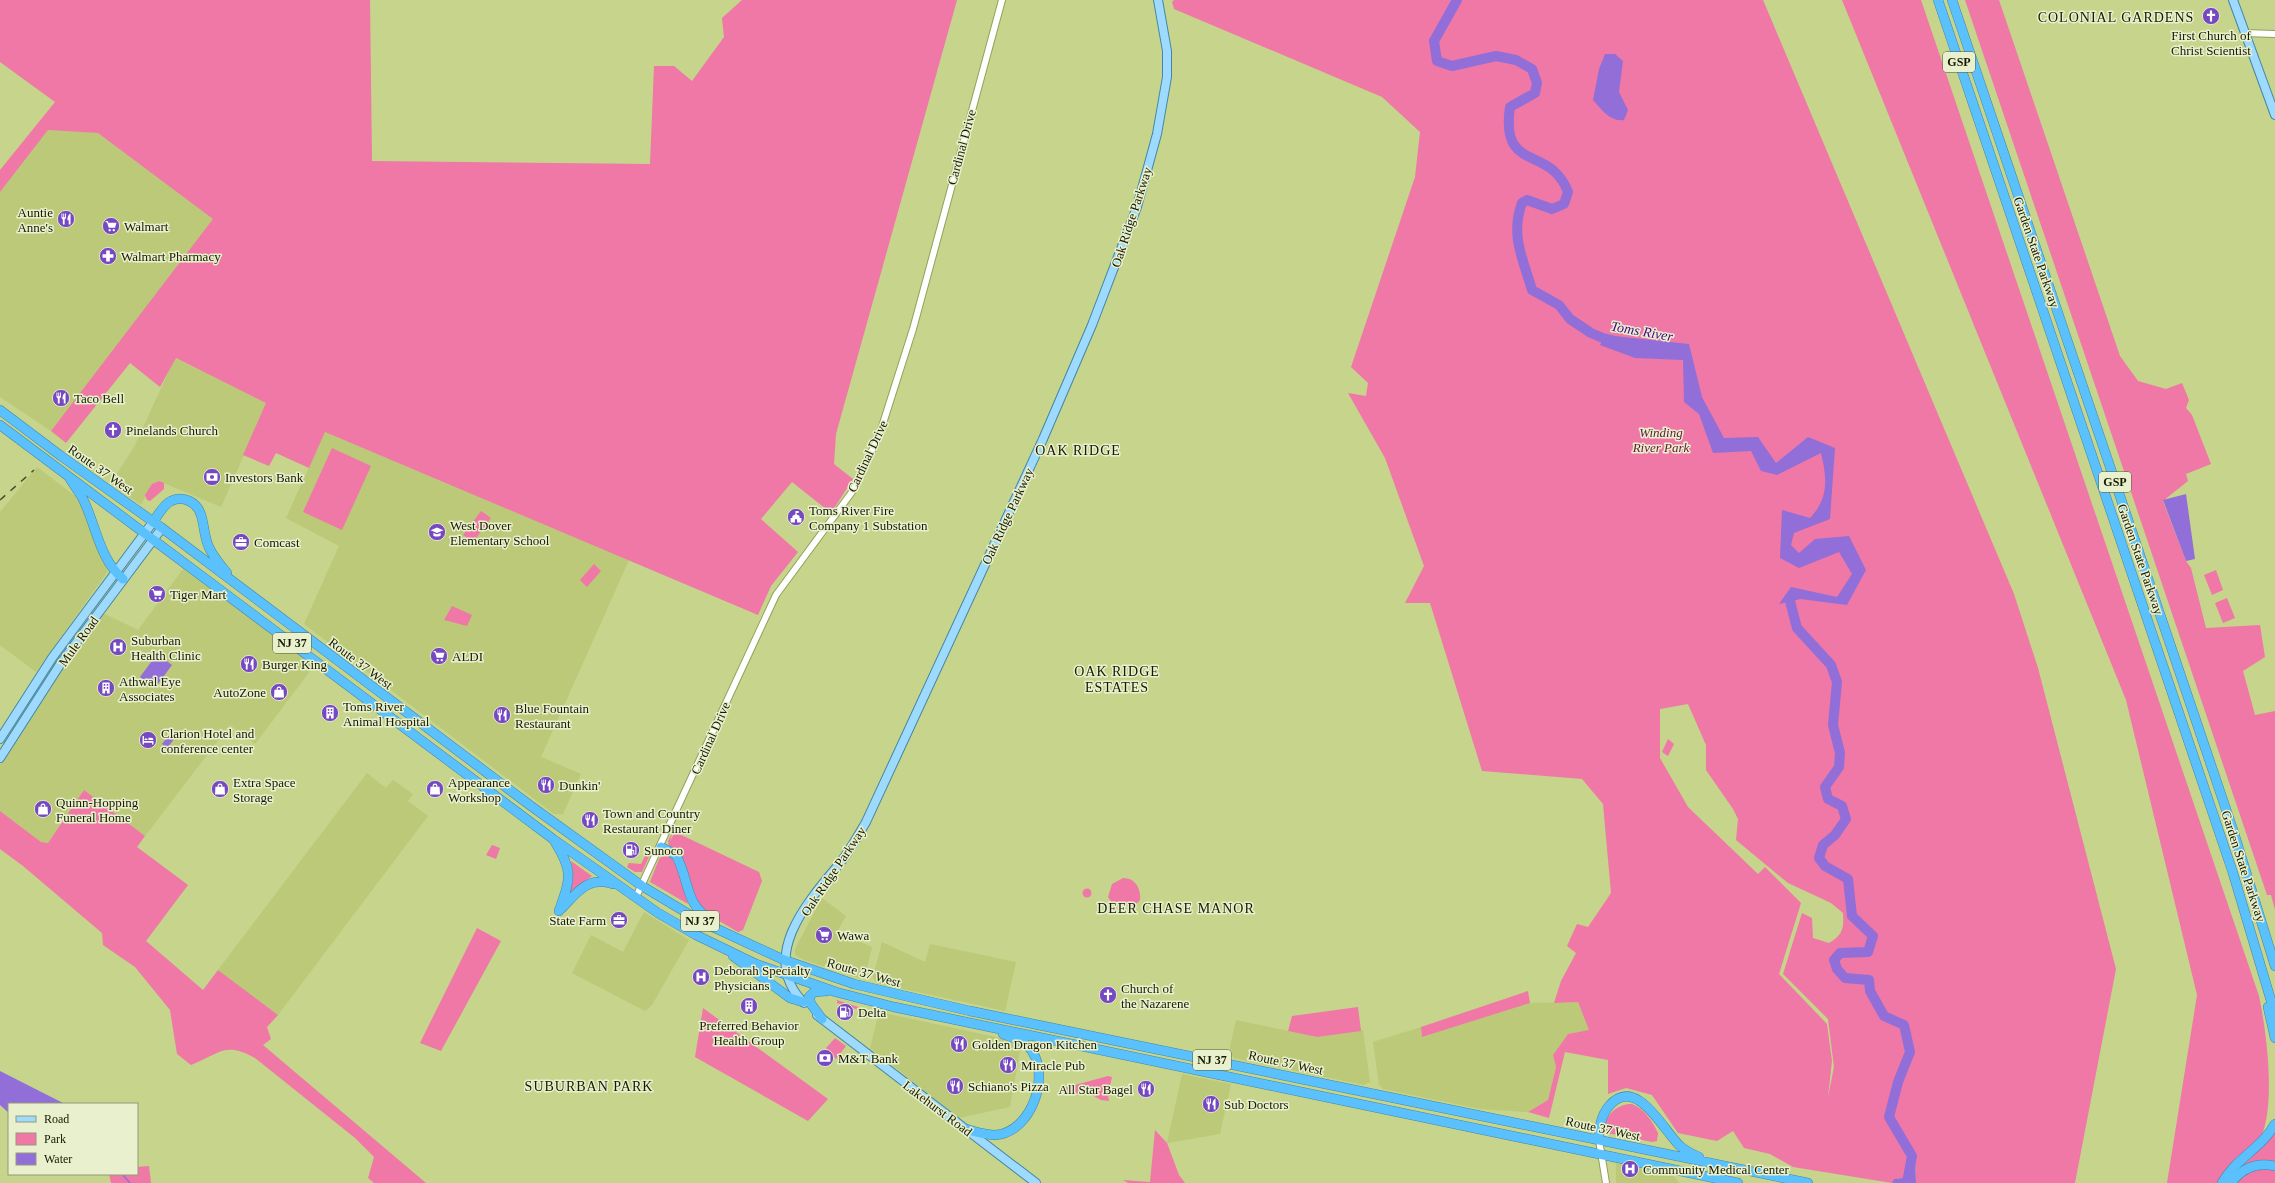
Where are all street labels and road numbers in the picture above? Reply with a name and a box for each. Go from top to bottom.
road number: GSP [1943,52,1975,72]
street label: Cardinal Drive [944,107,979,187]
street label: Oak Ridge Parkway [1108,165,1155,269]
street label: Garden State Parkway [2011,195,2063,310]
street label: Cardinal Drive [844,418,891,495]
street label: Route 37 West [65,441,136,498]
street label: Oak Ridge Parkway [979,465,1037,567]
road number: GSP [2099,472,2131,492]
street label: Garden State Parkway [2115,502,2167,617]
street label: Mule Road [55,613,102,669]
road number: NJ 37 [273,633,311,653]
street label: Route 37 West [326,635,396,692]
street label: Cardinal Drive [688,699,733,777]
street label: Garden State Parkway [2218,809,2269,924]
street label: Oak Ridge Parkway [798,823,869,919]
road number: NJ 37 [681,911,719,931]
street label: Route 37 West [825,955,903,990]
street label: Route 37 West [1247,1047,1325,1078]
road number: NJ 37 [1193,1050,1231,1070]
street label: Lakehurst Road [900,1078,976,1140]
street label: Route 37 West [1564,1113,1642,1144]

